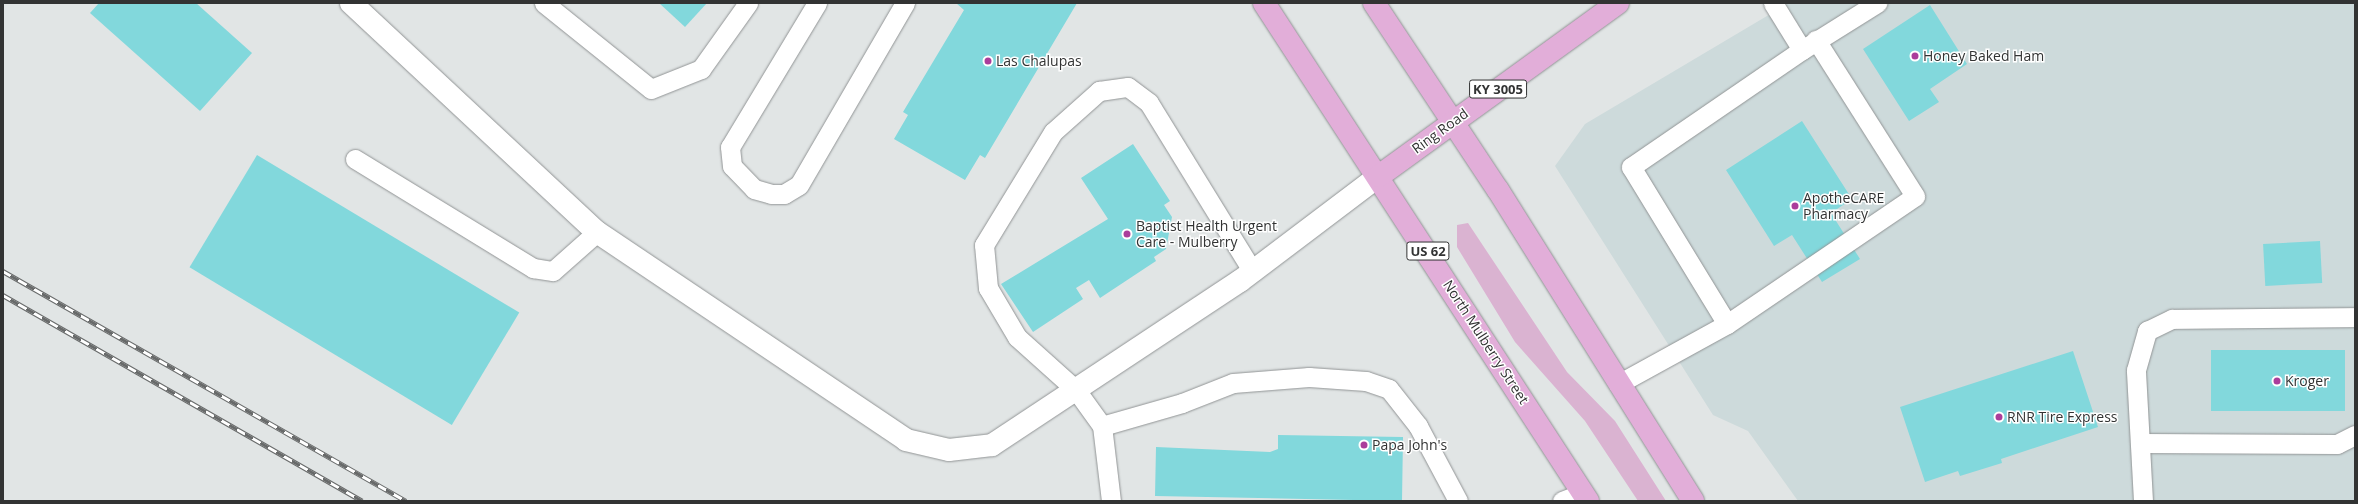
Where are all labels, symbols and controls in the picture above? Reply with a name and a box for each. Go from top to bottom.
place label: Honey Baked Ham [1923,48,2044,64]
marker: Honey Baked Ham [1910,51,1920,61]
place label: Las Chalupas [996,53,1082,69]
marker: Las Chalupas [983,56,993,66]
road number: KY 3005 [1469,78,1527,100]
street label: Ring Road [1409,105,1471,157]
place label: ApotheCARE Pharmacy [1803,190,1884,222]
marker: ApotheCARE Pharmacy [1790,201,1800,211]
place label: Baptist Health Urgent Care - Mulberry [1136,218,1277,250]
marker: Baptist Health Urgent Care - Mulberry [1121,228,1133,240]
road number: US 62 [1406,240,1450,262]
street label: North Mulberry Street [1440,277,1532,407]
place label: Kroger [2285,373,2329,389]
marker: Kroger [2272,376,2282,386]
place label: RNR Tire Express [2007,409,2118,425]
marker: RNR Tire Express [1994,412,2004,422]
place label: Papa John's [1372,437,1447,453]
marker: Papa John's [1359,440,1369,450]

